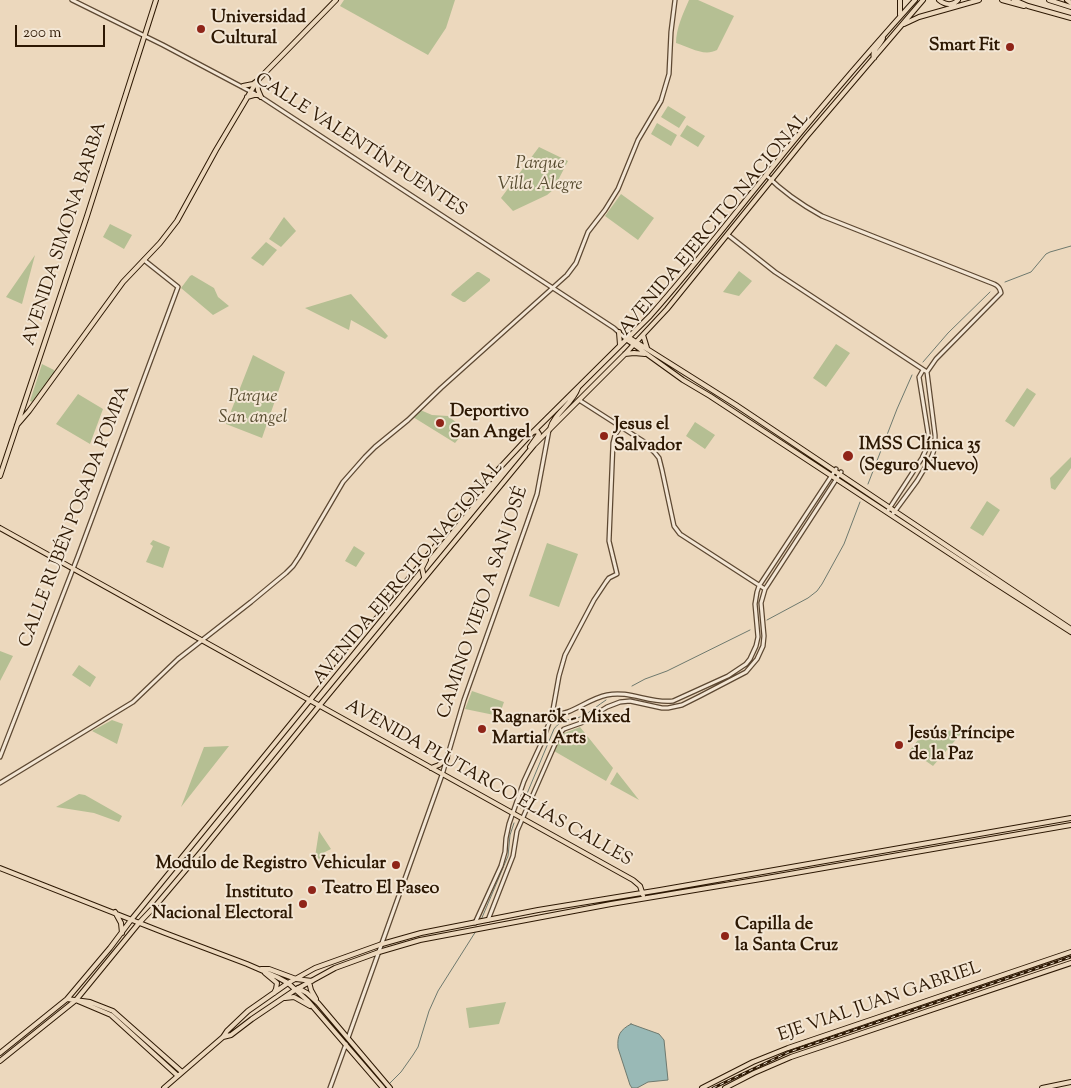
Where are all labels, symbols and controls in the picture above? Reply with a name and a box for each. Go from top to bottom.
place label: Universidad Cultural [211,8,306,50]
scale bar [18,15,108,47]
text: 200 m [23,23,62,44]
marker: Universidad Cultural [195,23,207,35]
place label: Smart Fit [929,36,1000,58]
marker: Smart Fit [1004,41,1016,53]
street label: CALLE VALENTÍN FUENTES [250,69,470,223]
street label: AVENIDA EJERCITO NACIONAL [615,109,815,341]
street label: AVENIDA SIMONA BARBA [20,119,112,349]
park label: Parque Villa Alegre [497,154,583,196]
street label: CALLE RUBÉN POSADA POMPA [16,383,136,651]
park label: Parque San angel [219,387,287,429]
place label: Deportivo San Angel [450,402,531,444]
place label: Jesus el Salvador [614,415,682,458]
marker: Deportivo San Angel [434,417,446,429]
marker: Jesus el Salvador [598,430,610,442]
place label: IMSS Clínica 35 (Seguro Nuevo) [859,435,980,478]
marker: IMSS Clínica 35 (Seguro Nuevo) [841,449,855,463]
street label: AVENIDA EJERCITO NACIONAL [309,458,509,690]
street label: CAMINO VIEJO A SAN JOSÉ [434,484,534,722]
street label: AVENIDA PLUTARCO ELÍAS CALLES [341,696,635,872]
place label: Ragnarök - Mixed Martial Arts [492,708,630,751]
marker: Ragnarök - Mixed Martial Arts [476,723,488,735]
place label: Jesús Príncipe de la Paz [909,724,1015,766]
marker: Jesús Príncipe de la Paz [893,739,905,751]
place label: Modulo de Registro Vehicular [155,854,386,876]
marker: Modulo de Registro Vehicular [390,859,402,871]
place label: Teatro El Paseo [322,879,439,901]
place label: Instituto Nacional Electoral [152,883,293,926]
marker: Teatro El Paseo [306,884,318,896]
marker: Instituto Nacional Electoral [297,898,309,910]
place label: Capilla de la Santa Cruz [735,915,838,958]
marker: Capilla de la Santa Cruz [719,930,731,942]
street label: EJE VIAL JUAN GABRIEL [776,958,984,1048]

